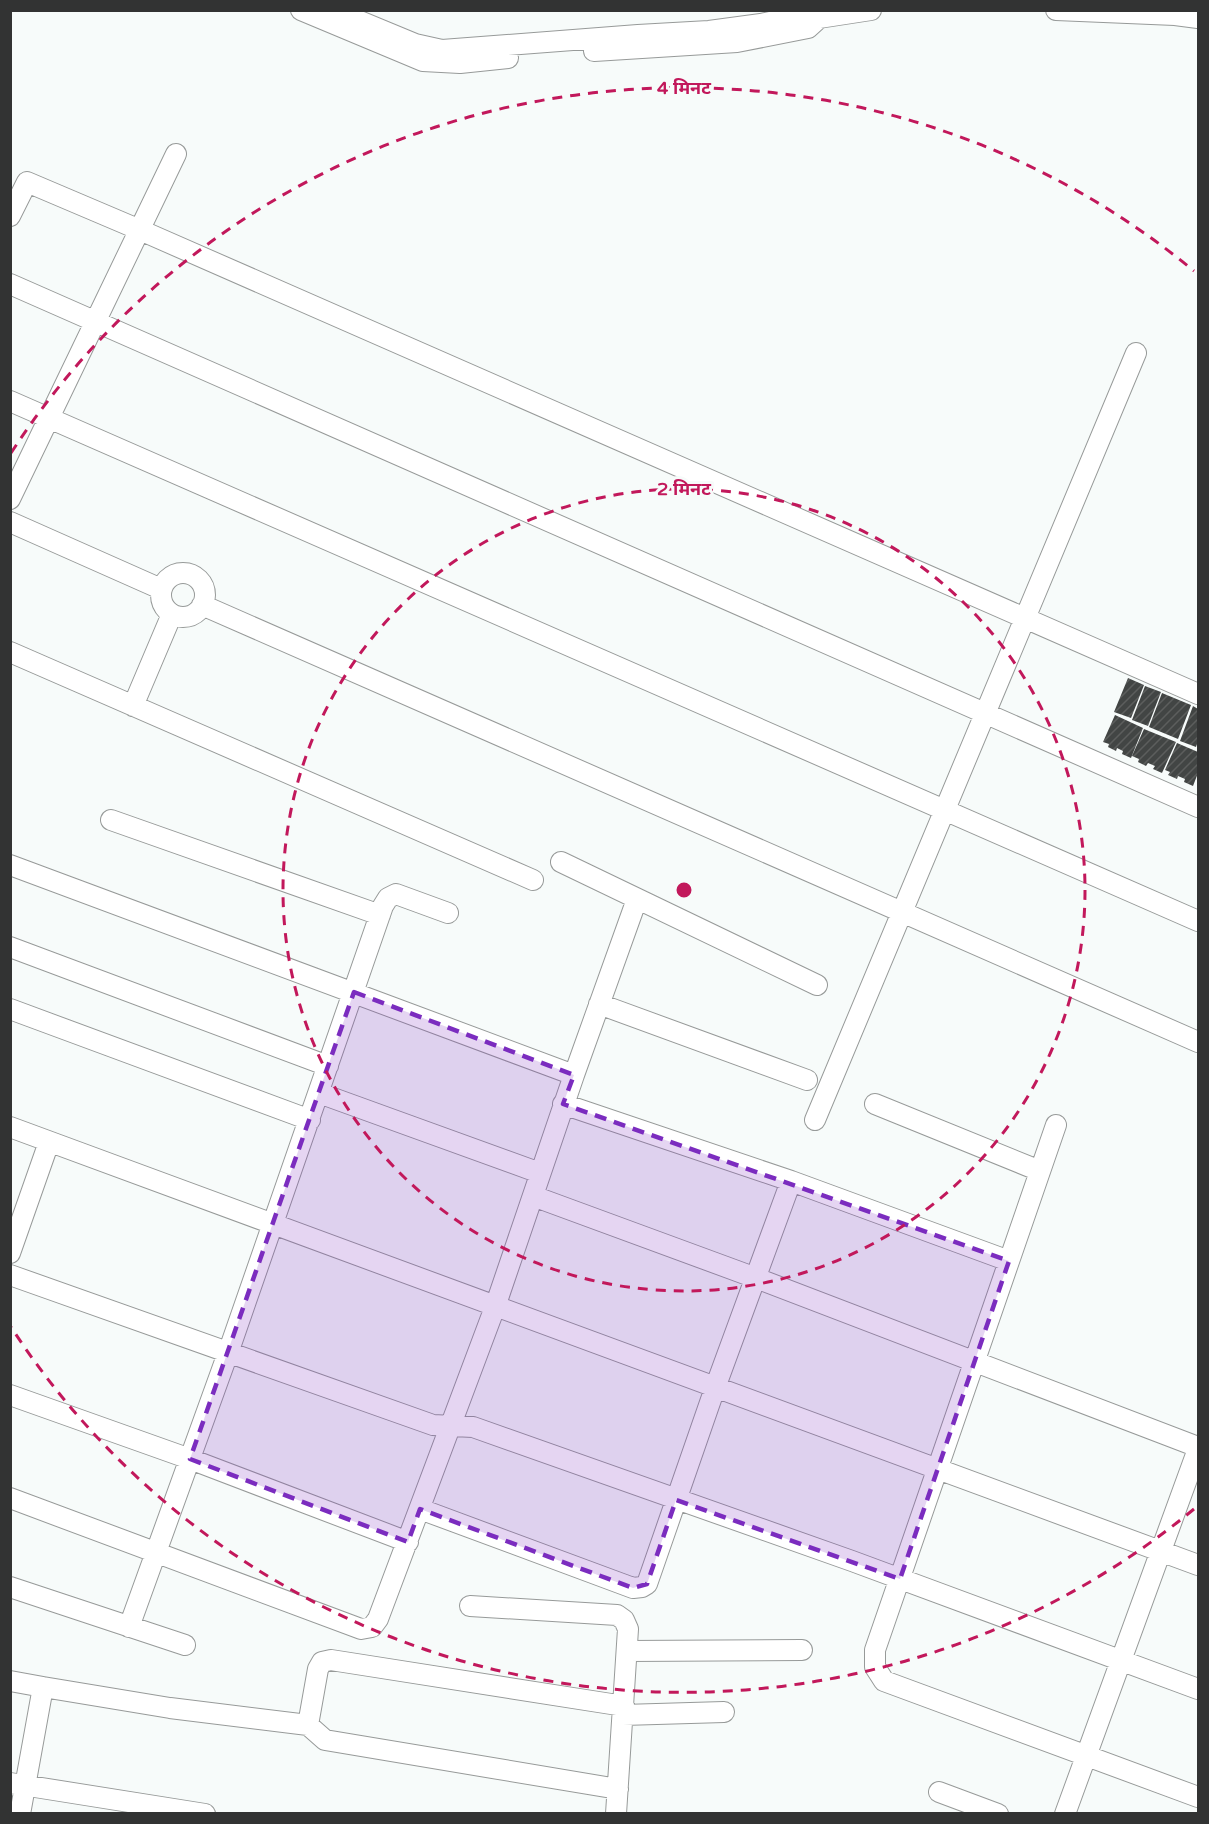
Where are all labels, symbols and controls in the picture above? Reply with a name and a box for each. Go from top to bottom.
text: 4 मिनट [657,77,711,99]
text: 2 मिनट [657,478,711,500]
centre of rings [674,880,694,900]

